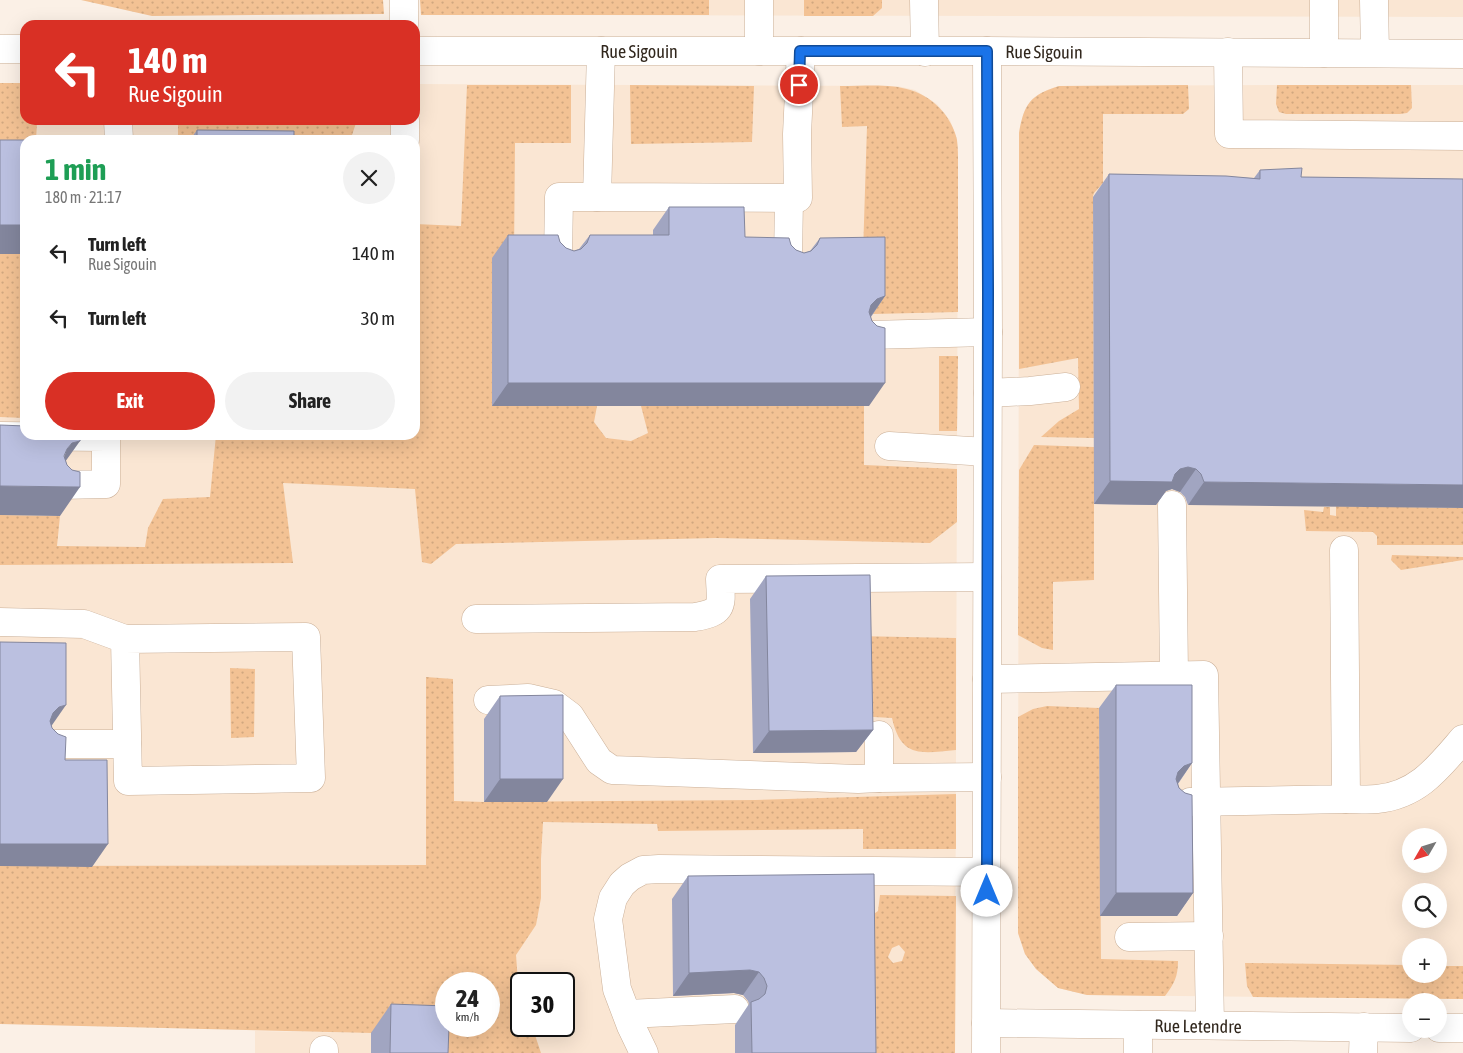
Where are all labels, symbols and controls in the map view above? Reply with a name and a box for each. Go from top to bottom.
icon: left [45,40,110,105]
text: 140 m [128,40,207,80]
street label: Rue Sigouin [600,41,678,62]
street label: Rue Sigouin [1005,41,1083,62]
pin [778,64,820,106]
icon: arrive [785,71,813,99]
text: Rue Sigouin [128,81,223,107]
text: 1 min [45,152,106,186]
button: close [343,152,395,204]
text: 180 m · 21:17 [45,188,122,206]
text: Turn left [88,233,146,255]
icon: left [45,239,73,267]
text: 140 m [352,242,395,264]
text: Rue Sigouin [88,255,157,273]
icon: left [45,304,73,332]
text: Turn left [88,307,146,329]
text: 30 m [361,307,395,329]
button: Exit [45,372,215,430]
button: Share [225,372,395,430]
north arrow [1402,828,1448,872]
map controls [1402,828,1447,1038]
position arrow [960,864,1012,916]
button: search [1402,883,1447,928]
button: + [1402,938,1447,983]
speed limit sign: 30 [510,972,575,1037]
text: 24 [456,984,479,1012]
button: − [1402,993,1447,1038]
text: km/h [456,1010,479,1024]
street label: Rue Letendre [1154,1014,1242,1037]

